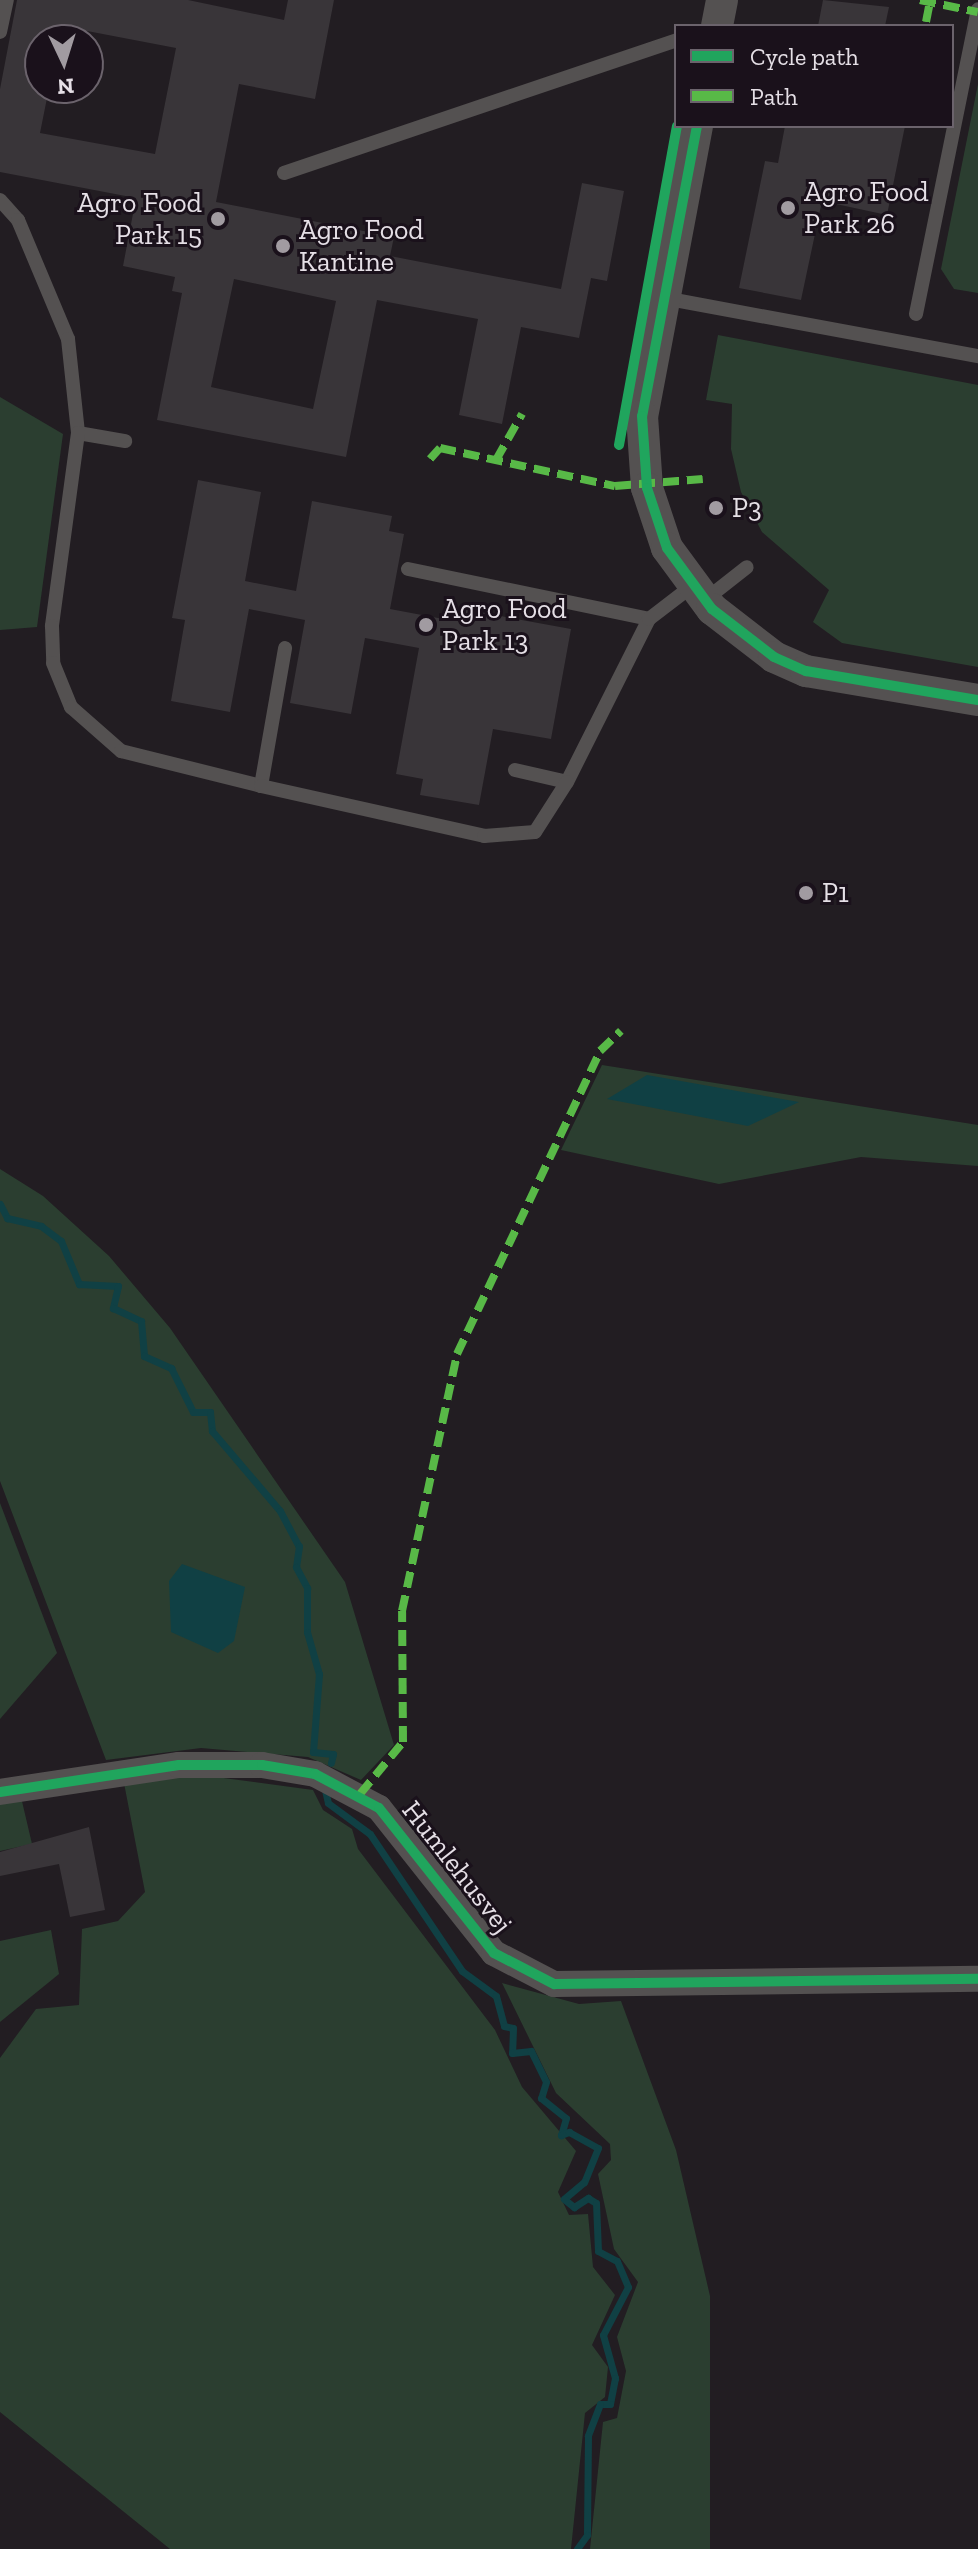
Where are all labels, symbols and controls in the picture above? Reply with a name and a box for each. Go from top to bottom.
north arrow [24,24,104,104]
legend [674,24,954,128]
text: Cycle path [750,42,859,71]
text: N [56,72,75,100]
text: Path [750,82,798,111]
place label: Agro Food Park 26 [804,175,929,241]
place label: Agro Food Park 15 [77,186,202,252]
marker: Agro Food Park 26 [779,199,797,217]
marker: Agro Food Park 15 [209,210,227,228]
place label: Agro Food Kantine [299,213,424,279]
marker: Agro Food Kantine [274,237,292,255]
place label: P3 [732,491,762,525]
marker: P3 [707,499,725,517]
place label: Agro Food Park 13 [442,592,567,658]
marker: Agro Food Park 13 [417,616,435,634]
place label: P1 [822,876,849,910]
marker: P1 [797,884,815,902]
street label: Humlehusvej [395,1794,519,1940]

